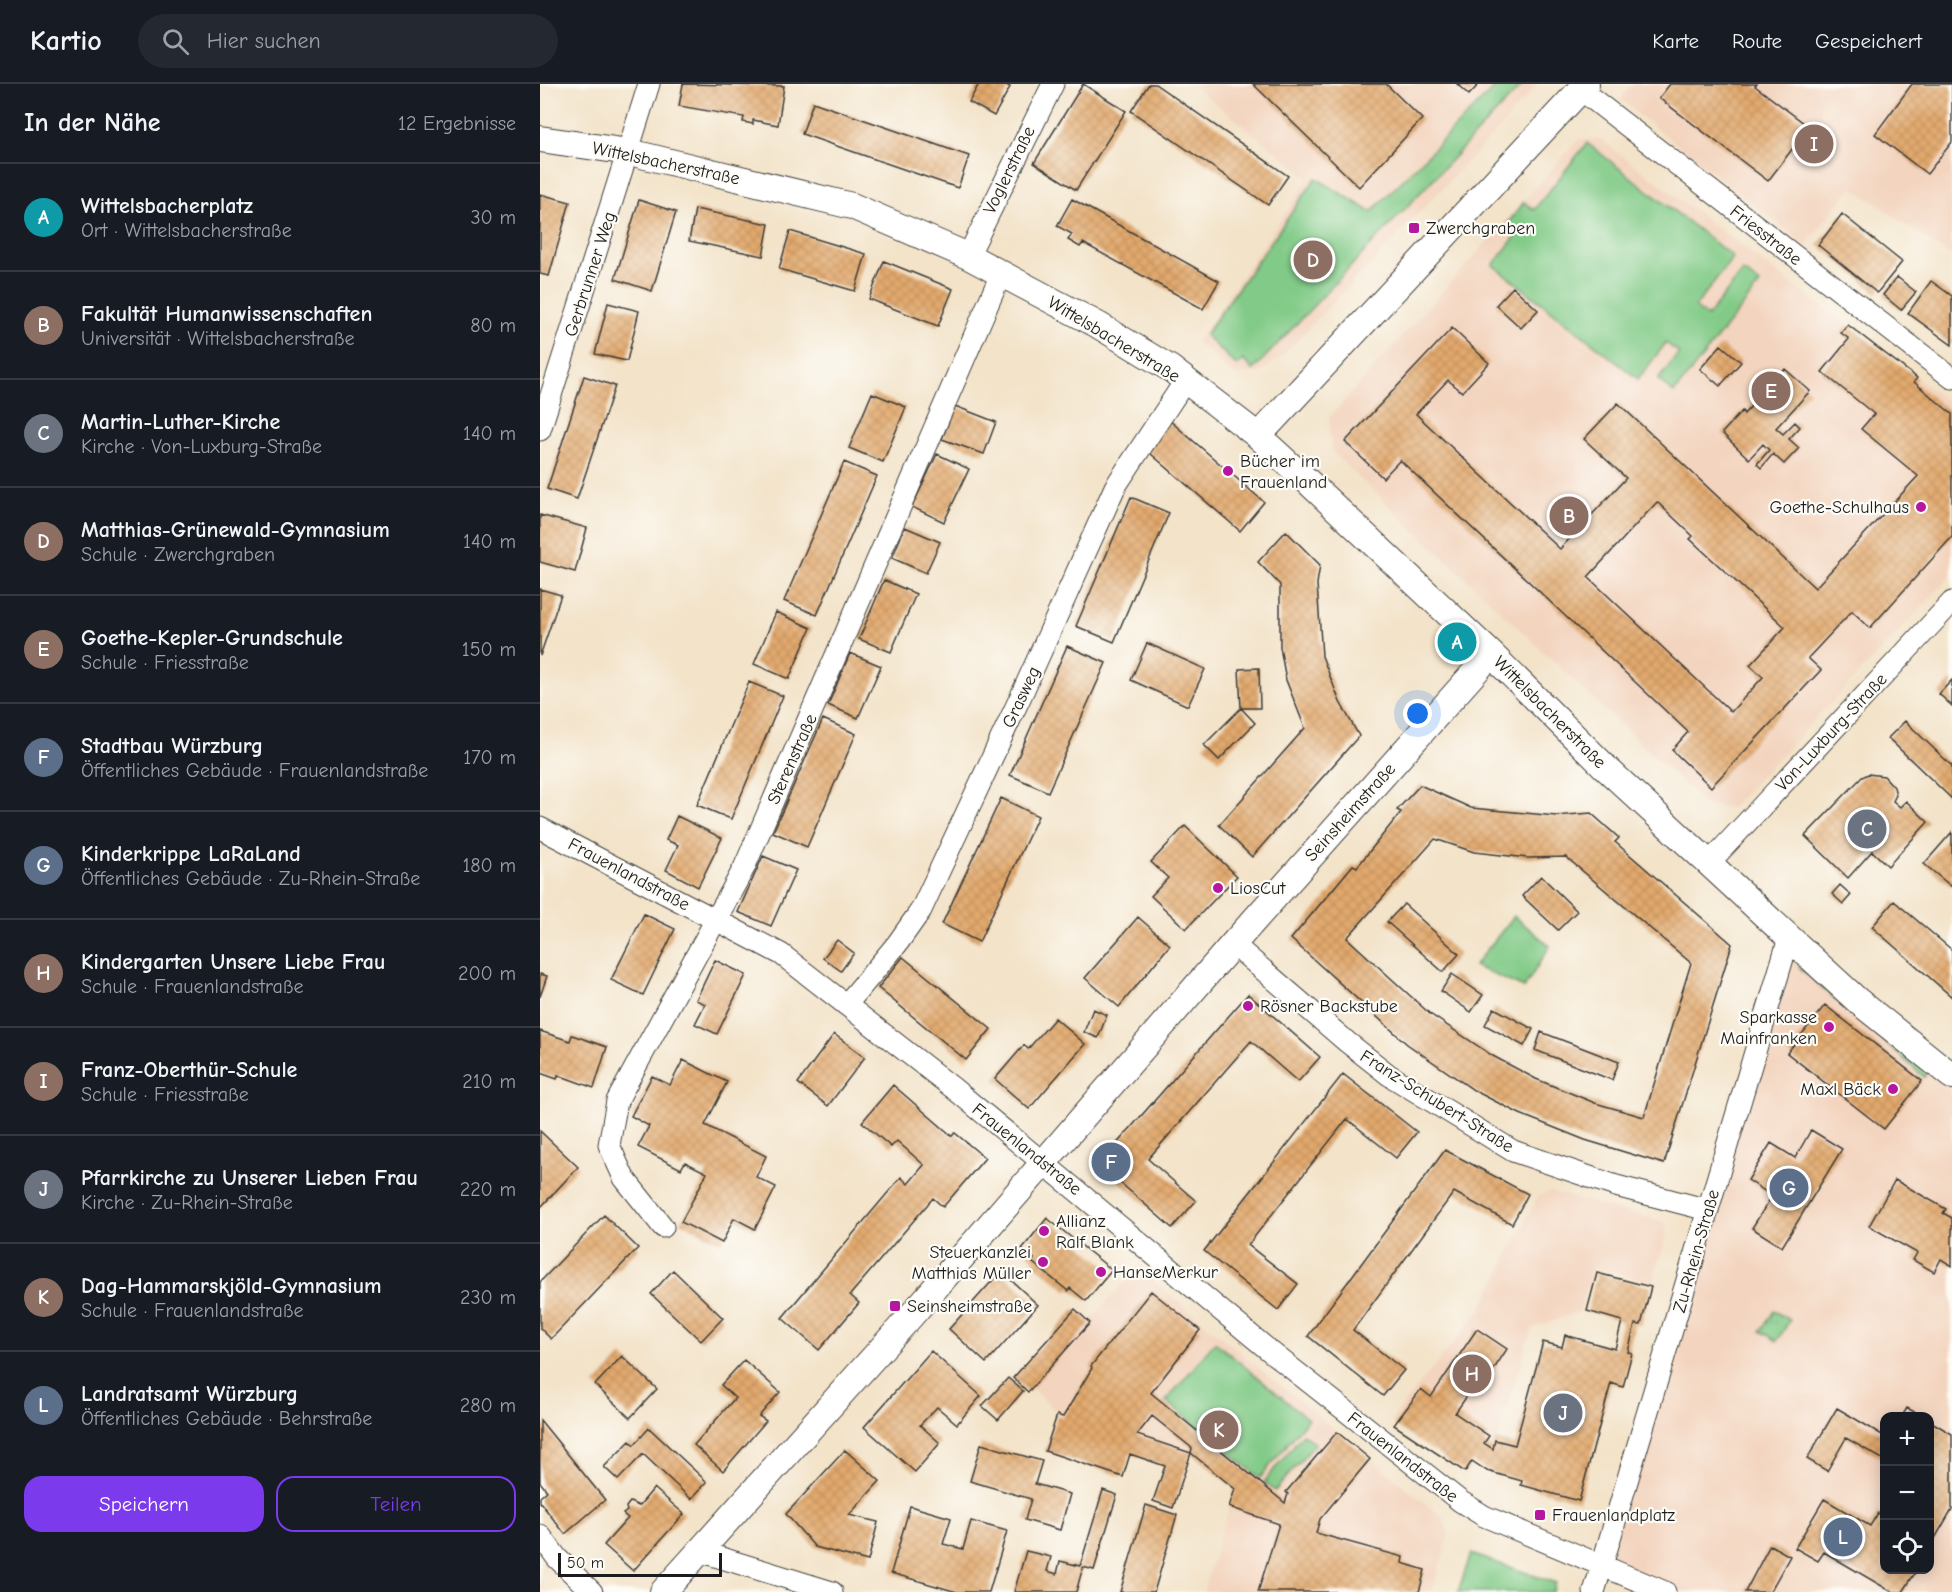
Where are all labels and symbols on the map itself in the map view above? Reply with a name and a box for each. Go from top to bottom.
pin: I [1794,122,1834,166]
street label: Voglerstraße [979,123,1040,217]
street label: Wittelsbacherstraße [590,138,742,189]
street label: Friesstraße [1726,201,1806,270]
street label: Gerbrunner Weg [560,209,621,339]
place label: Zwerchgraben [1426,218,1535,239]
marker: Zwerchgraben [1407,221,1421,235]
pin: D [1294,238,1332,282]
street label: Wittelsbacherstraße [1044,292,1184,387]
pin: E [1752,368,1790,414]
place label: Bücher im Frauenland [1240,451,1327,493]
marker: Bücher im Frauenland [1221,464,1235,478]
pin: B [1550,494,1588,538]
place label: Goethe-Schulhaus [1770,497,1909,518]
marker: Goethe-Schulhaus [1914,500,1928,514]
pin: A [1438,620,1476,664]
street label: Wittelsbacherstraße [1489,652,1610,773]
street label: Grasweg [998,663,1045,731]
street label: Von-Luxburg-Straße [1771,669,1891,796]
your location [1403,699,1432,728]
street label: Sterenstraße [763,711,822,808]
street label: Seinsheimstraße [1301,759,1400,866]
pin: C [1848,806,1886,852]
street label: Frauenlandstraße [564,834,693,915]
place label: LiosCut [1230,878,1286,899]
marker: LiosCut [1211,881,1225,895]
place label: Rösner Backstube [1260,996,1398,1017]
marker: Rösner Backstube [1241,999,1255,1013]
place label: Sparkasse Mainfranken [1720,1007,1817,1049]
marker: Sparkasse Mainfranken [1822,1020,1836,1034]
street label: Franz-Schubert-Straße [1356,1046,1517,1157]
place label: Maxl Bäck [1800,1079,1881,1100]
marker: Maxl Bäck [1886,1082,1900,1096]
street label: Frauenlandstraße [968,1099,1086,1200]
pin: F [1092,1140,1130,1184]
pin: G [1770,1166,1808,1210]
street label: Zu-Rhein-Straße [1669,1187,1724,1315]
place label: Allianz Ralf Blank [1056,1211,1134,1253]
marker: Allianz Ralf Blank [1037,1224,1051,1238]
place label: Steuerkanzlei Matthias Müller [911,1242,1032,1284]
marker: Steuerkanzlei Matthias Müller [1036,1255,1050,1269]
place label: HanseMerkur [1113,1262,1219,1283]
marker: HanseMerkur [1094,1265,1108,1279]
place label: Seinsheimstraße [907,1296,1032,1317]
marker: Seinsheimstraße [888,1299,902,1313]
pin: H [1452,1352,1492,1396]
pin: J [1544,1390,1582,1436]
pin: K [1200,1408,1238,1452]
street label: Frauenlandstraße [1343,1408,1462,1507]
place label: Frauenlandplatz [1552,1505,1675,1526]
marker: Frauenlandplatz [1533,1508,1547,1522]
pin: L [1824,1514,1862,1560]
scale bar [558,1550,722,1578]

